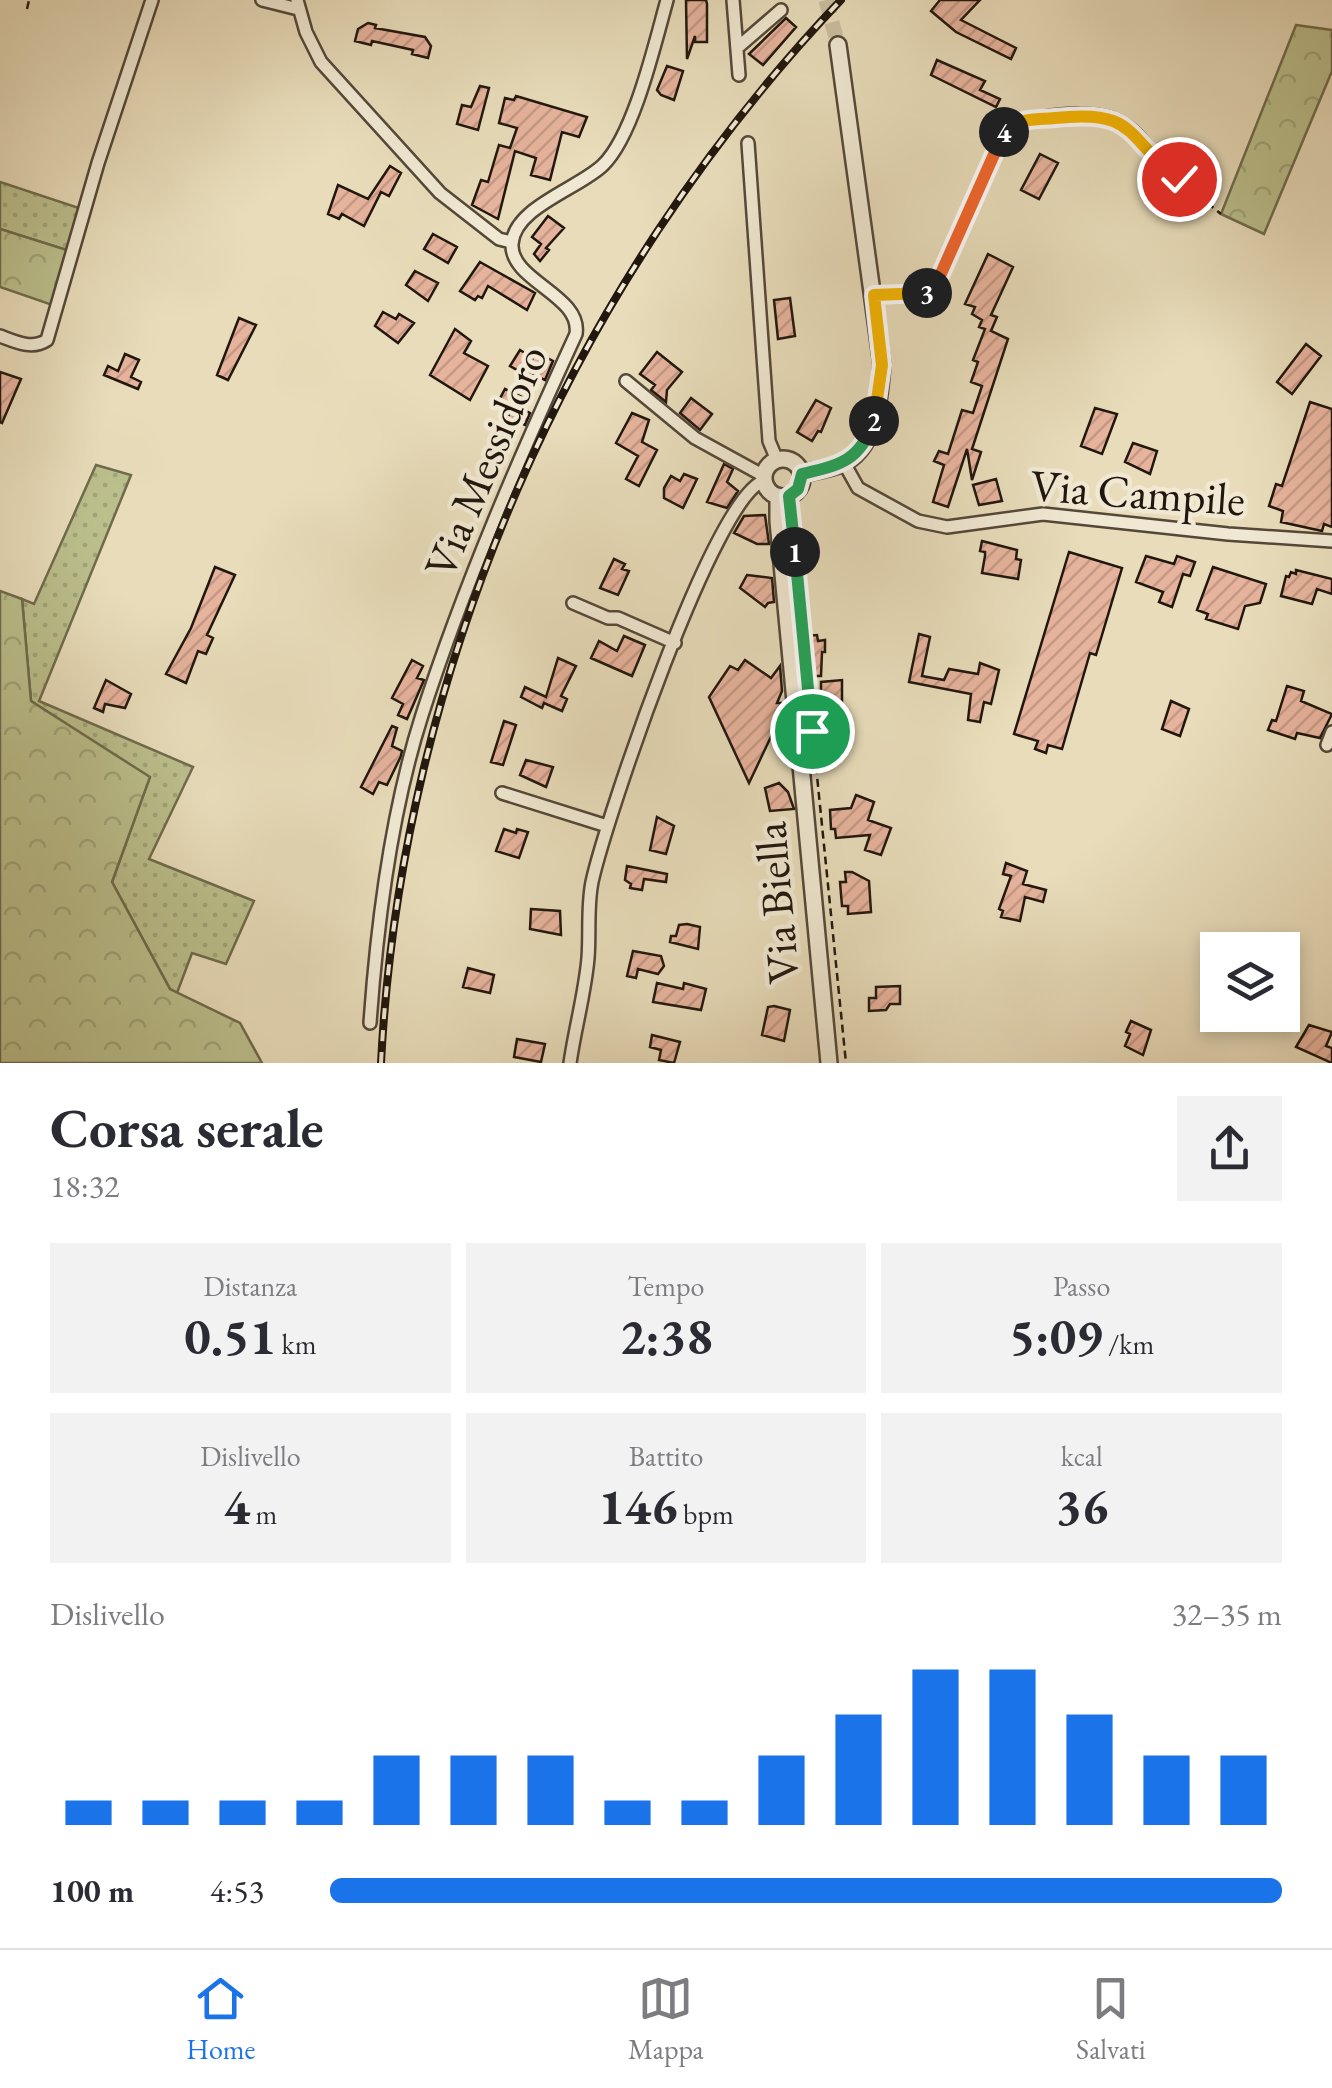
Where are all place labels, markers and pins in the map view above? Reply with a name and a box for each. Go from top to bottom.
pin: 4 [979,107,1029,157]
pin [1137,137,1222,222]
pin: 3 [902,268,952,318]
pin: 2 [849,396,899,446]
pin: 1 [770,527,820,577]
pin [770,689,855,774]

